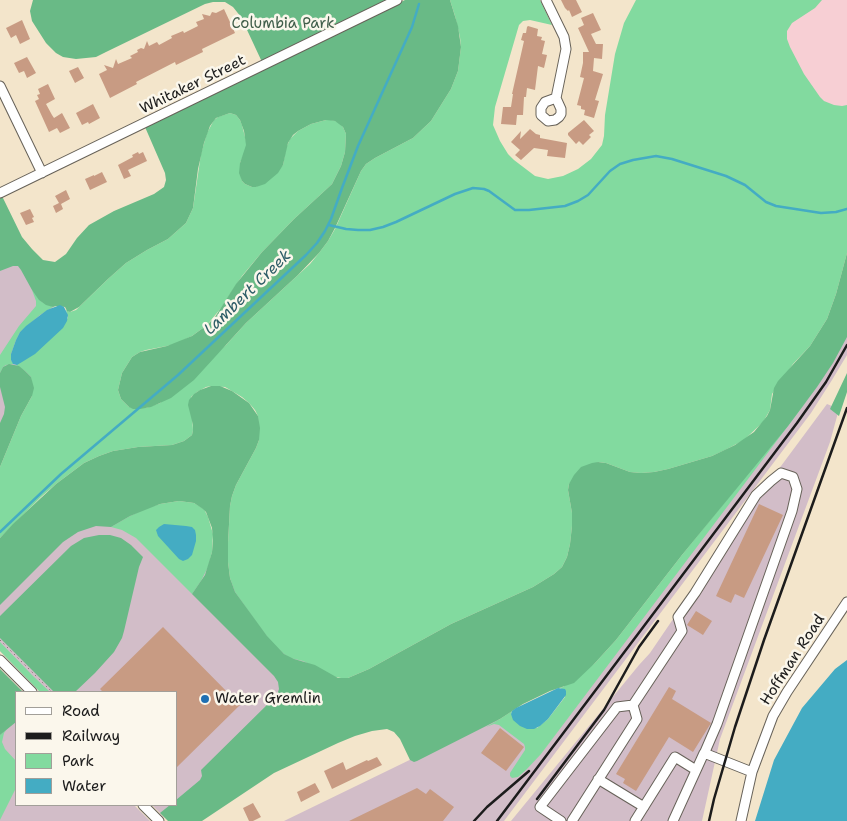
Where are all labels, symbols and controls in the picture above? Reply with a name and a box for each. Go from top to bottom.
park label: Columbia Park [232,15,334,33]
street label: Whitaker Street [137,52,249,118]
water label: Lambert Creek [200,247,296,339]
street label: Hoffman Road [757,611,829,709]
place label: Water Gremlin [215,690,321,708]
legend [15,691,178,806]
marker: Water Gremlin [199,693,211,705]
text: Road [62,701,100,721]
text: Railway [62,726,120,746]
text: Park [62,751,94,771]
text: Water [62,776,106,796]

